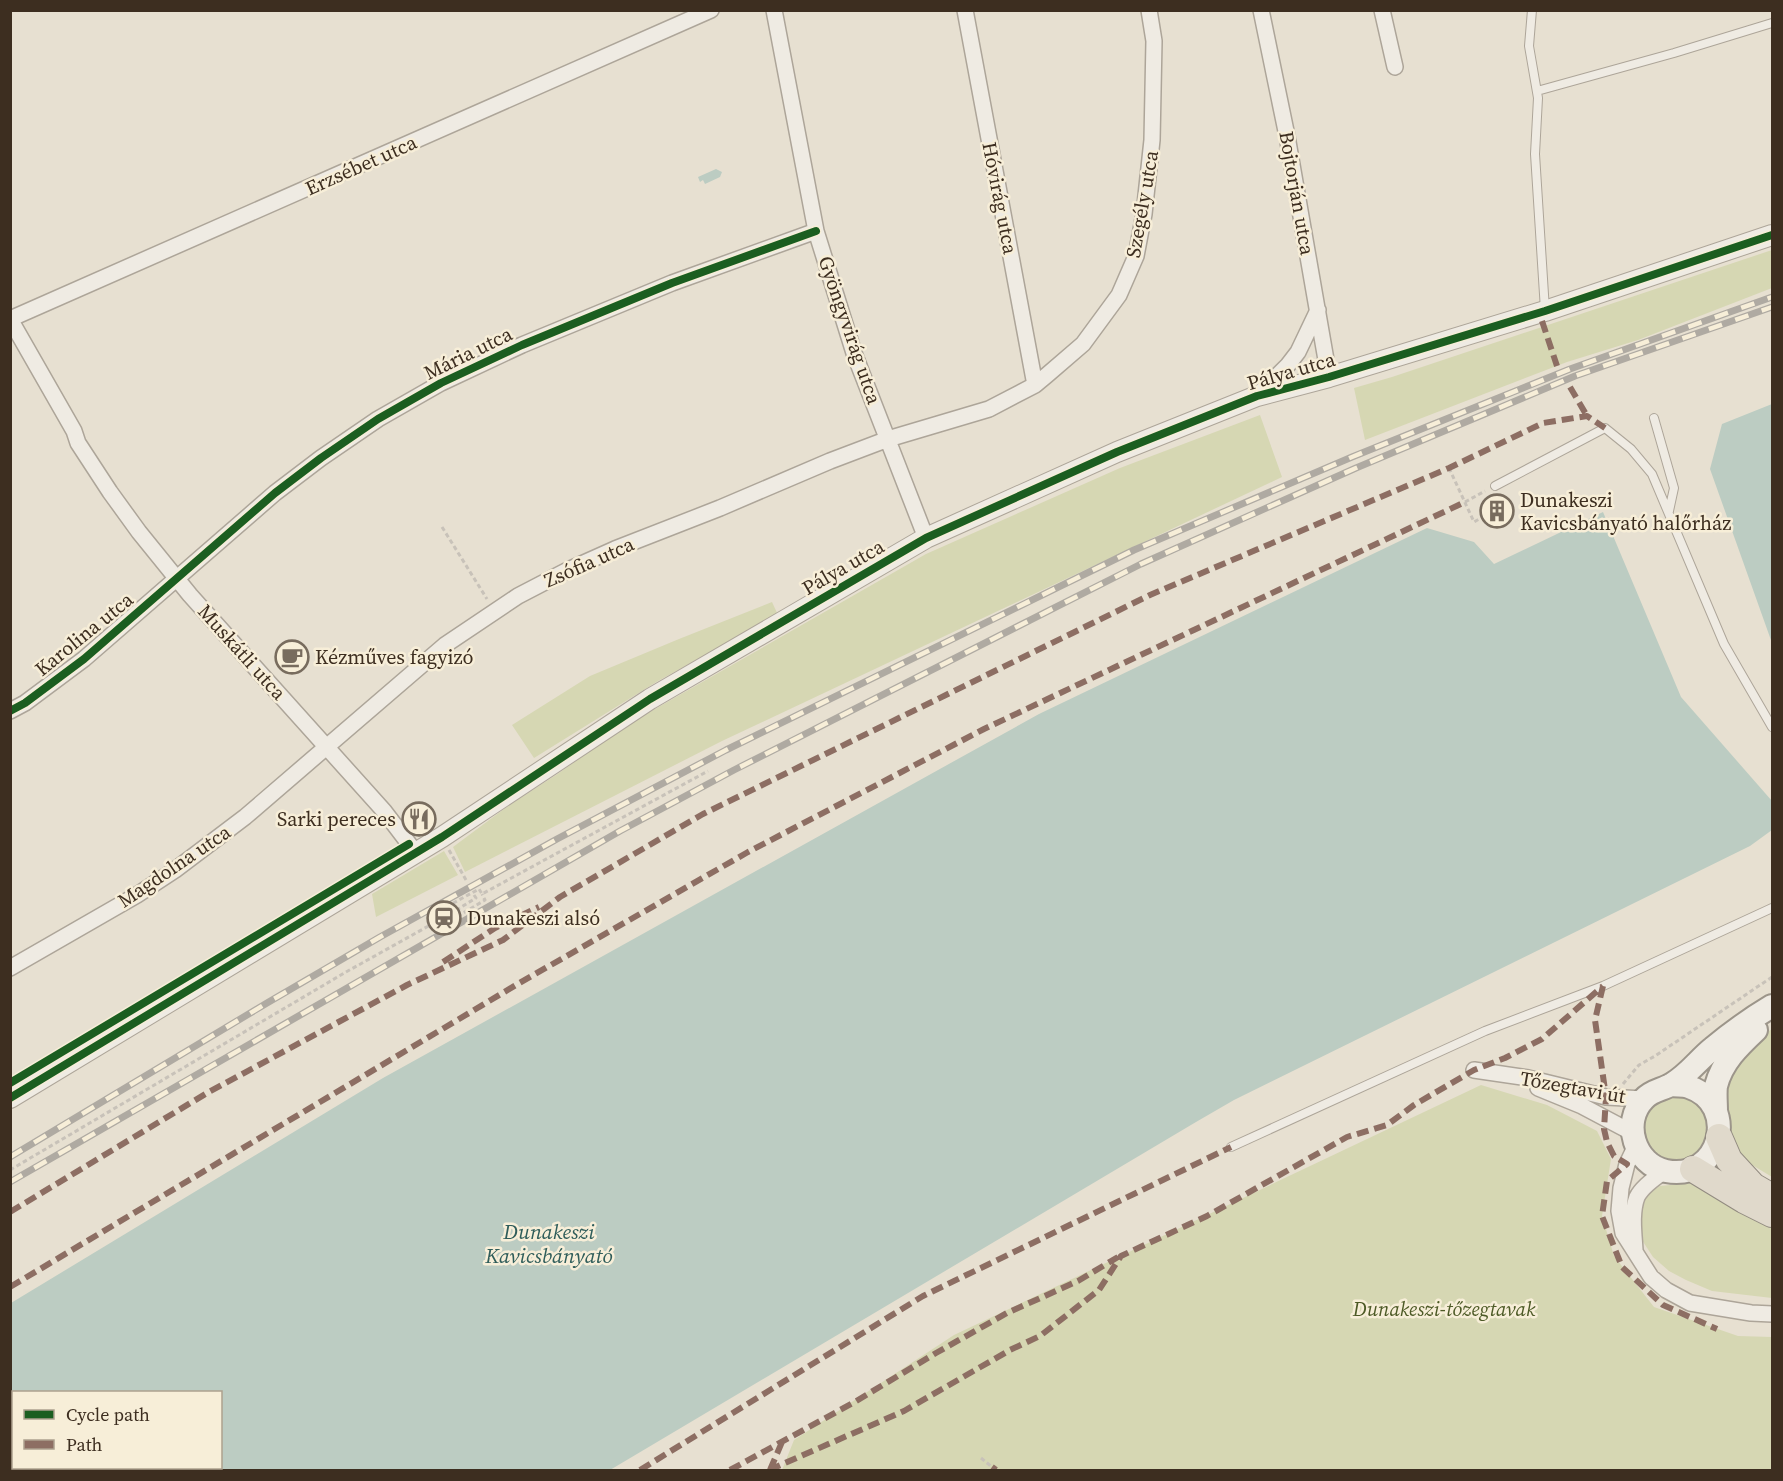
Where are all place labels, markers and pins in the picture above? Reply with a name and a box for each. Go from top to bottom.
place label: Dunakeszi Kavicsbányató halőrház [1520,486,1731,537]
building icon: Dunakeszi Kavicsbányató halőrház [1479,493,1515,529]
cafe icon: Kézműves fagyizó [274,639,310,675]
place label: Kézműves fagyizó [315,643,474,671]
restaurant icon: Sarki pereces [401,801,437,837]
place label: Sarki pereces [277,805,396,833]
station icon: Dunakeszi alsó [426,900,462,936]
place label: Dunakeszi alsó [467,904,600,932]

